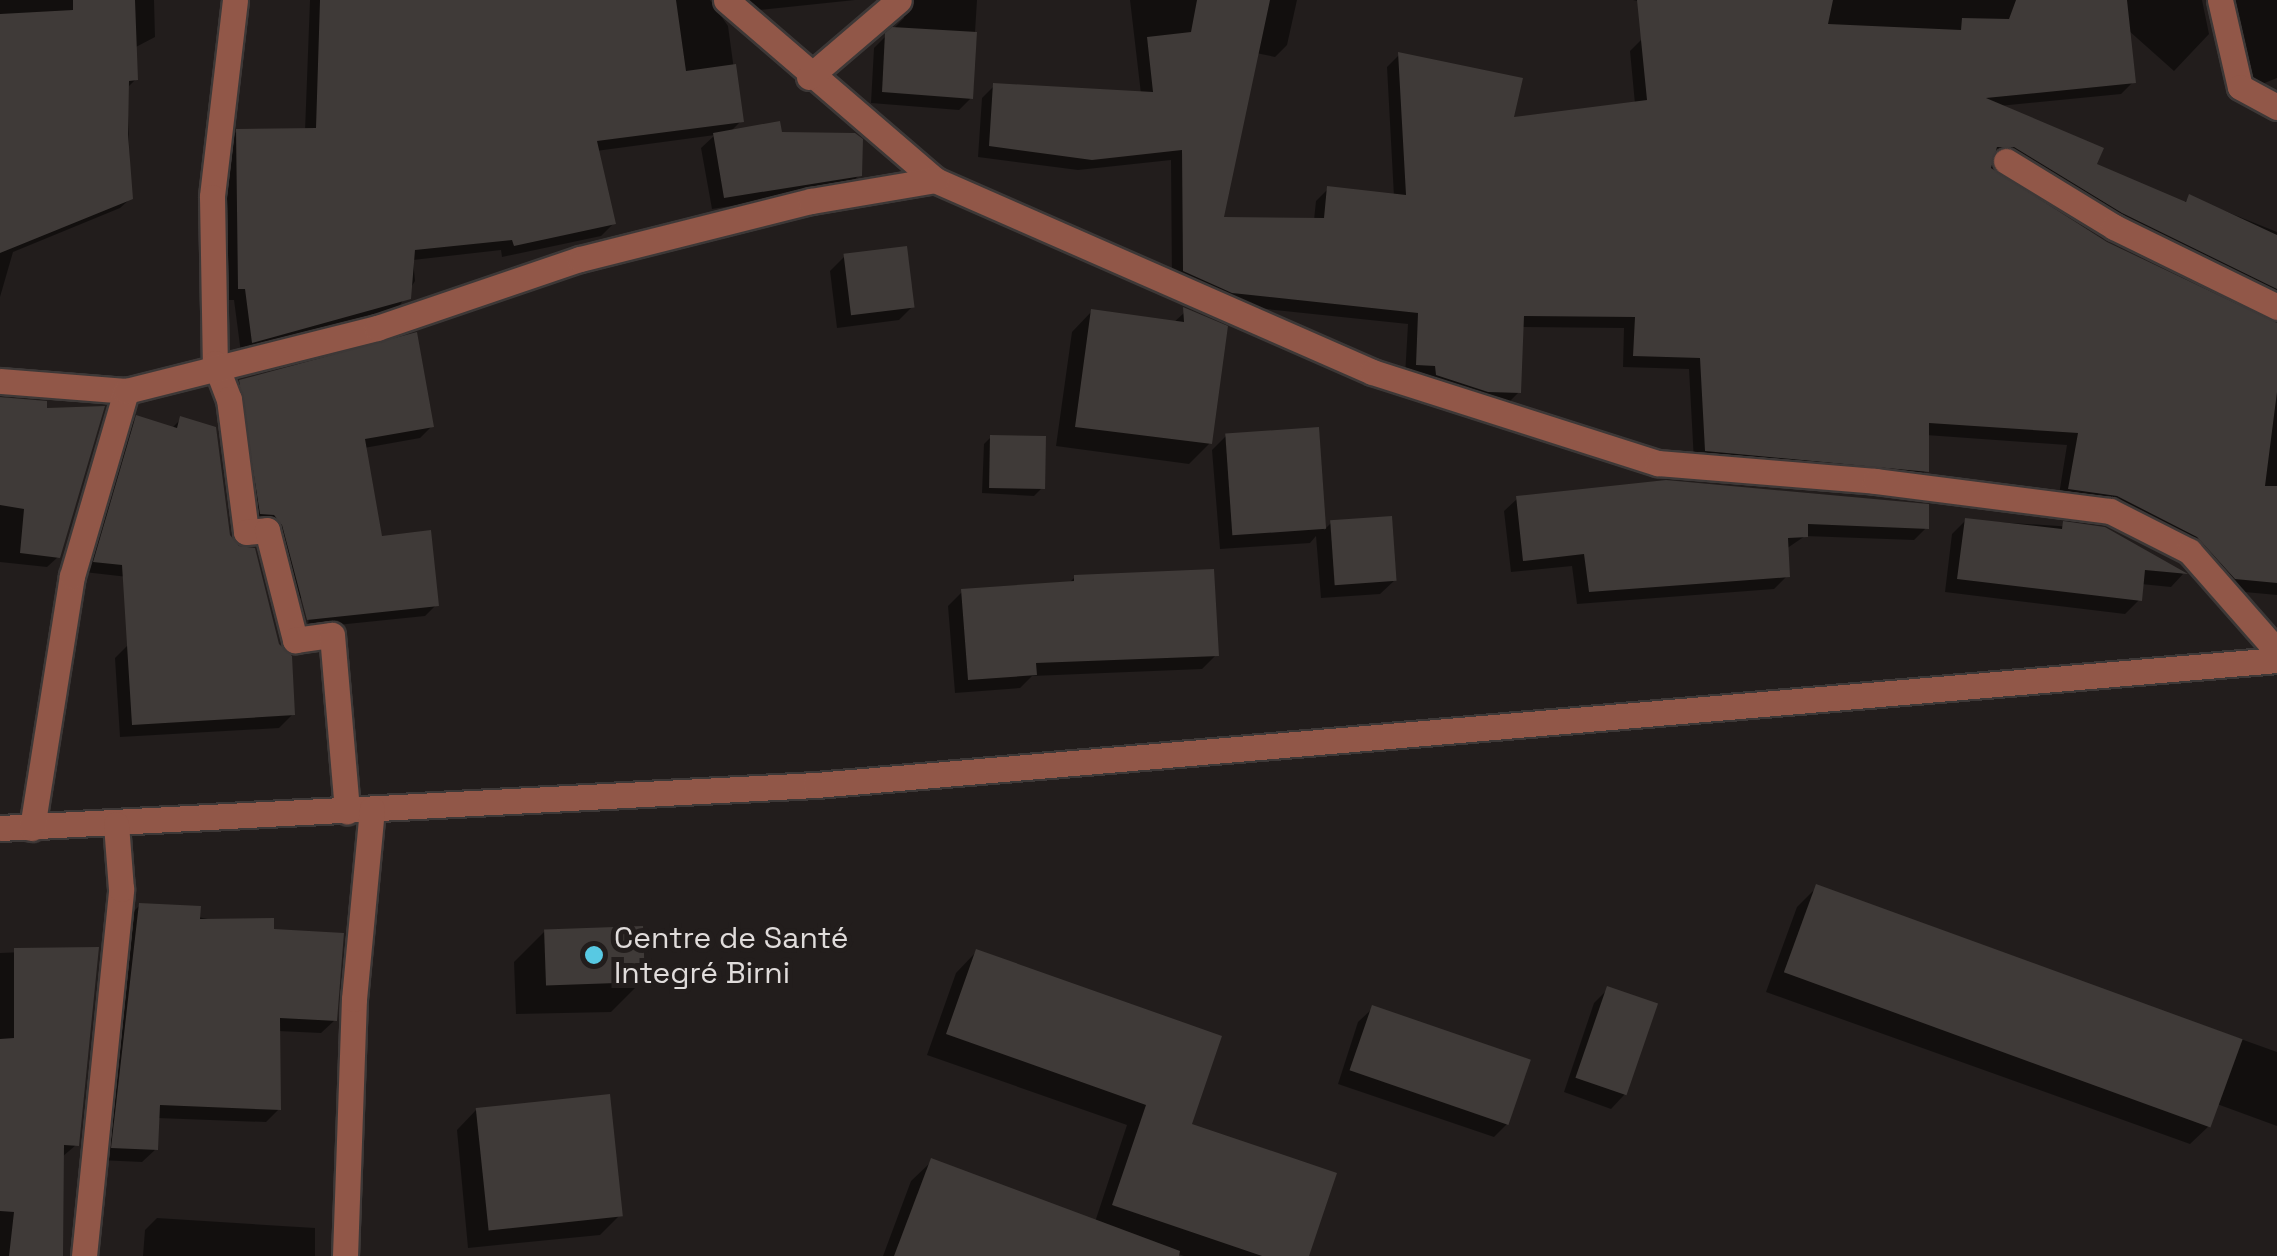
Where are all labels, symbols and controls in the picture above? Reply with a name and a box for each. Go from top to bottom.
place label: Centre de Santé Integré Birni [614,920,848,990]
marker: Centre de Santé Integré Birni [583,944,605,966]

